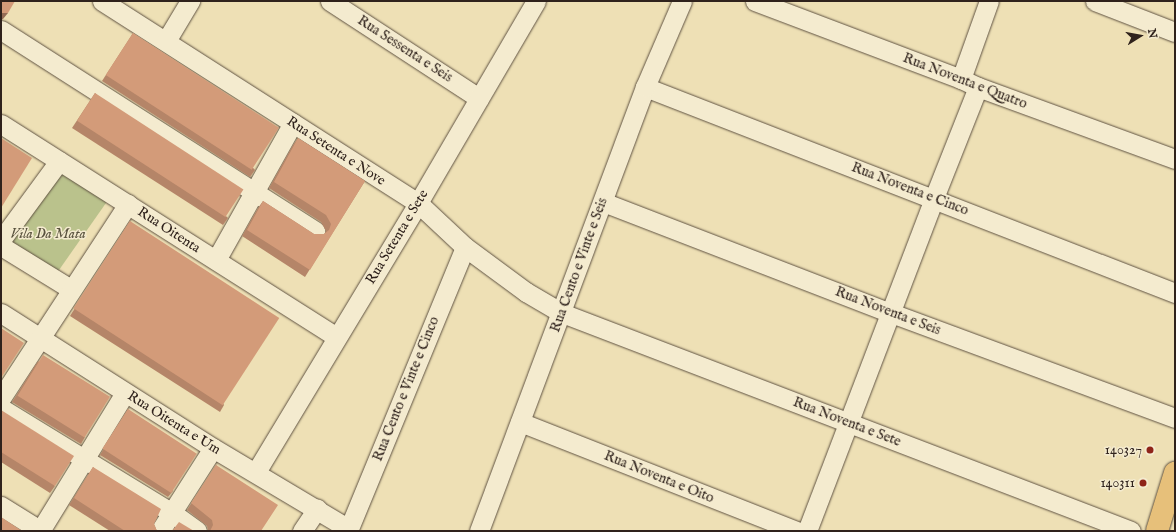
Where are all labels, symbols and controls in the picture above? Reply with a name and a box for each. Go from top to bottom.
street label: Rua Sessenta e Seis [354,12,456,86]
north arrow [1120,16,1160,56]
text: N [1144,28,1160,40]
street label: Rua Noventa e Quatro [901,50,1029,112]
street label: Rua Setenta e Nove [284,113,388,189]
street label: Rua Noventa e Cinco [849,159,971,219]
street label: Rua Setenta e Sete [362,187,432,287]
street label: Rua Cento e Vinte e Seis [547,195,611,335]
street label: Rua Oitenta [134,203,204,257]
park label: Vila Da Mata [10,226,86,242]
street label: Rua Noventa e Seis [833,283,943,339]
street label: Rua Cento e Vinte e Cinco [369,314,443,464]
street label: Rua Oitenta e Um [124,388,224,458]
street label: Rua Noventa e Sete [791,394,903,450]
place label: 140327 [1105,442,1142,458]
marker: 140327 [1145,445,1155,455]
street label: Rua Noventa e Oito [602,447,716,507]
place label: 140311 [1100,475,1135,491]
marker: 140311 [1138,478,1148,488]

